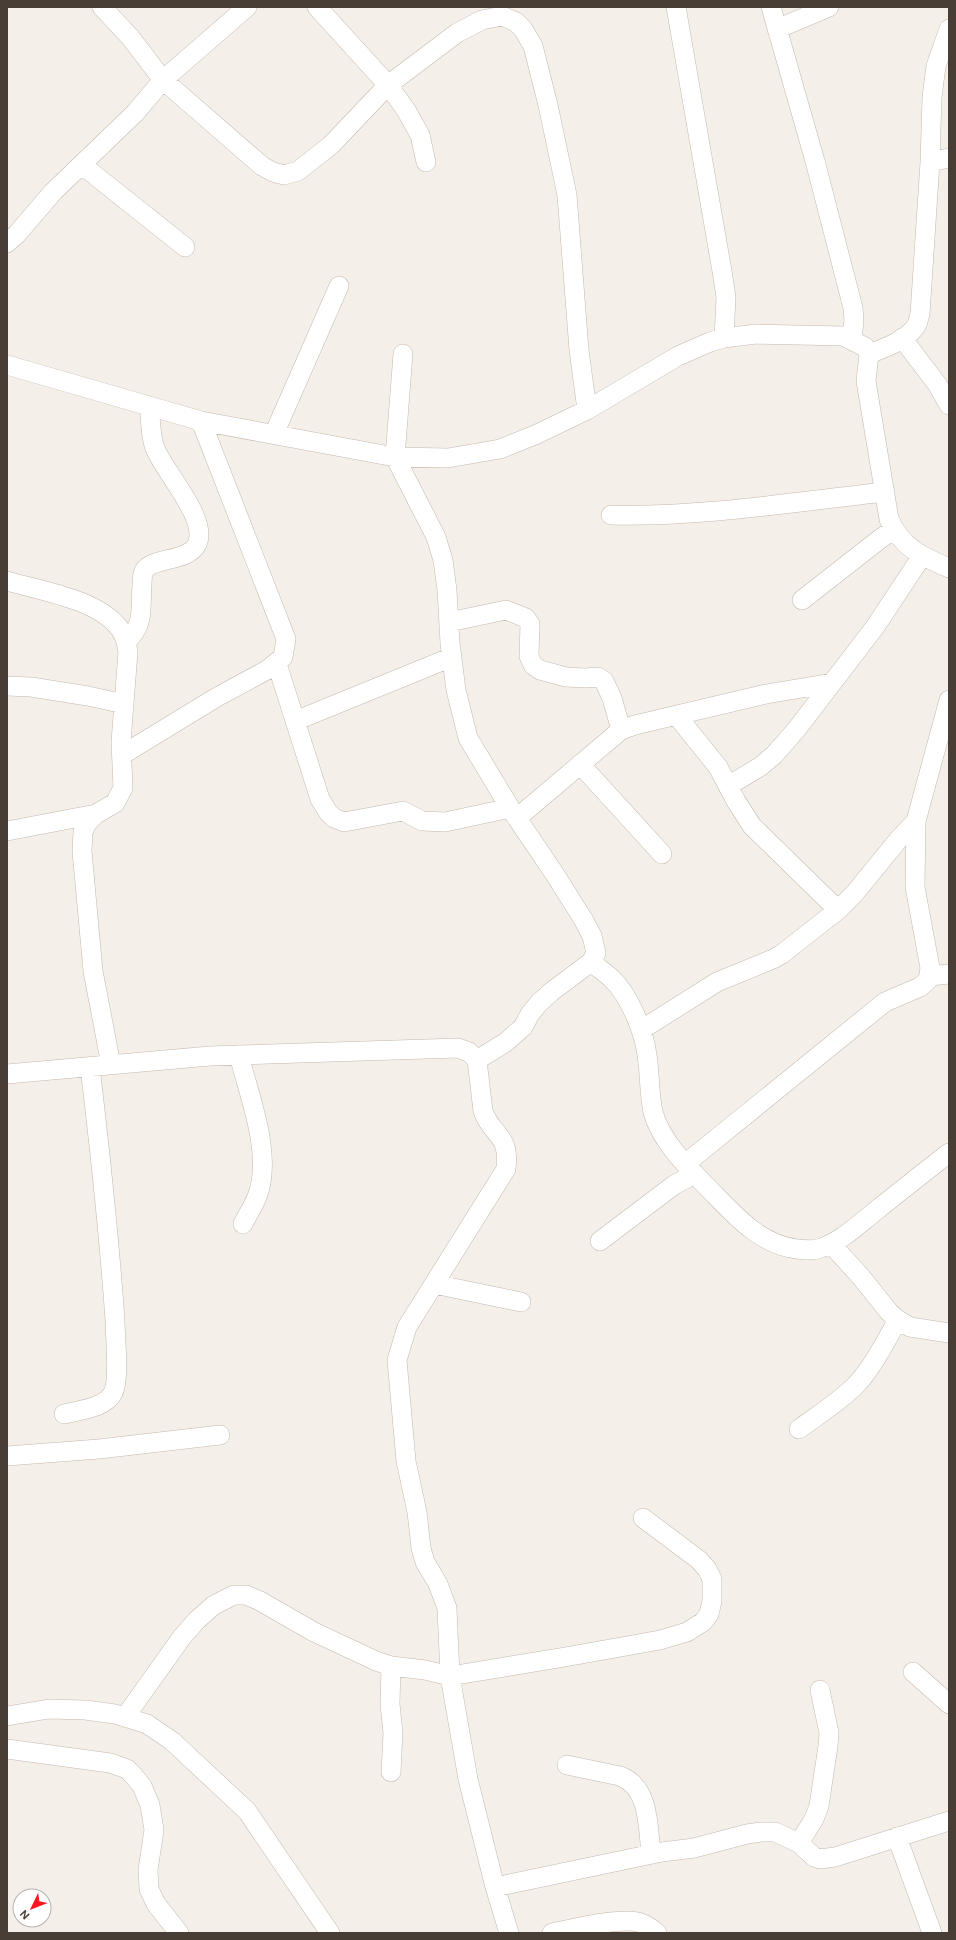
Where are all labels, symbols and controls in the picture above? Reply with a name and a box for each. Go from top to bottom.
north arrow [12,1888,52,1928]
text: N [17,1907,33,1923]

